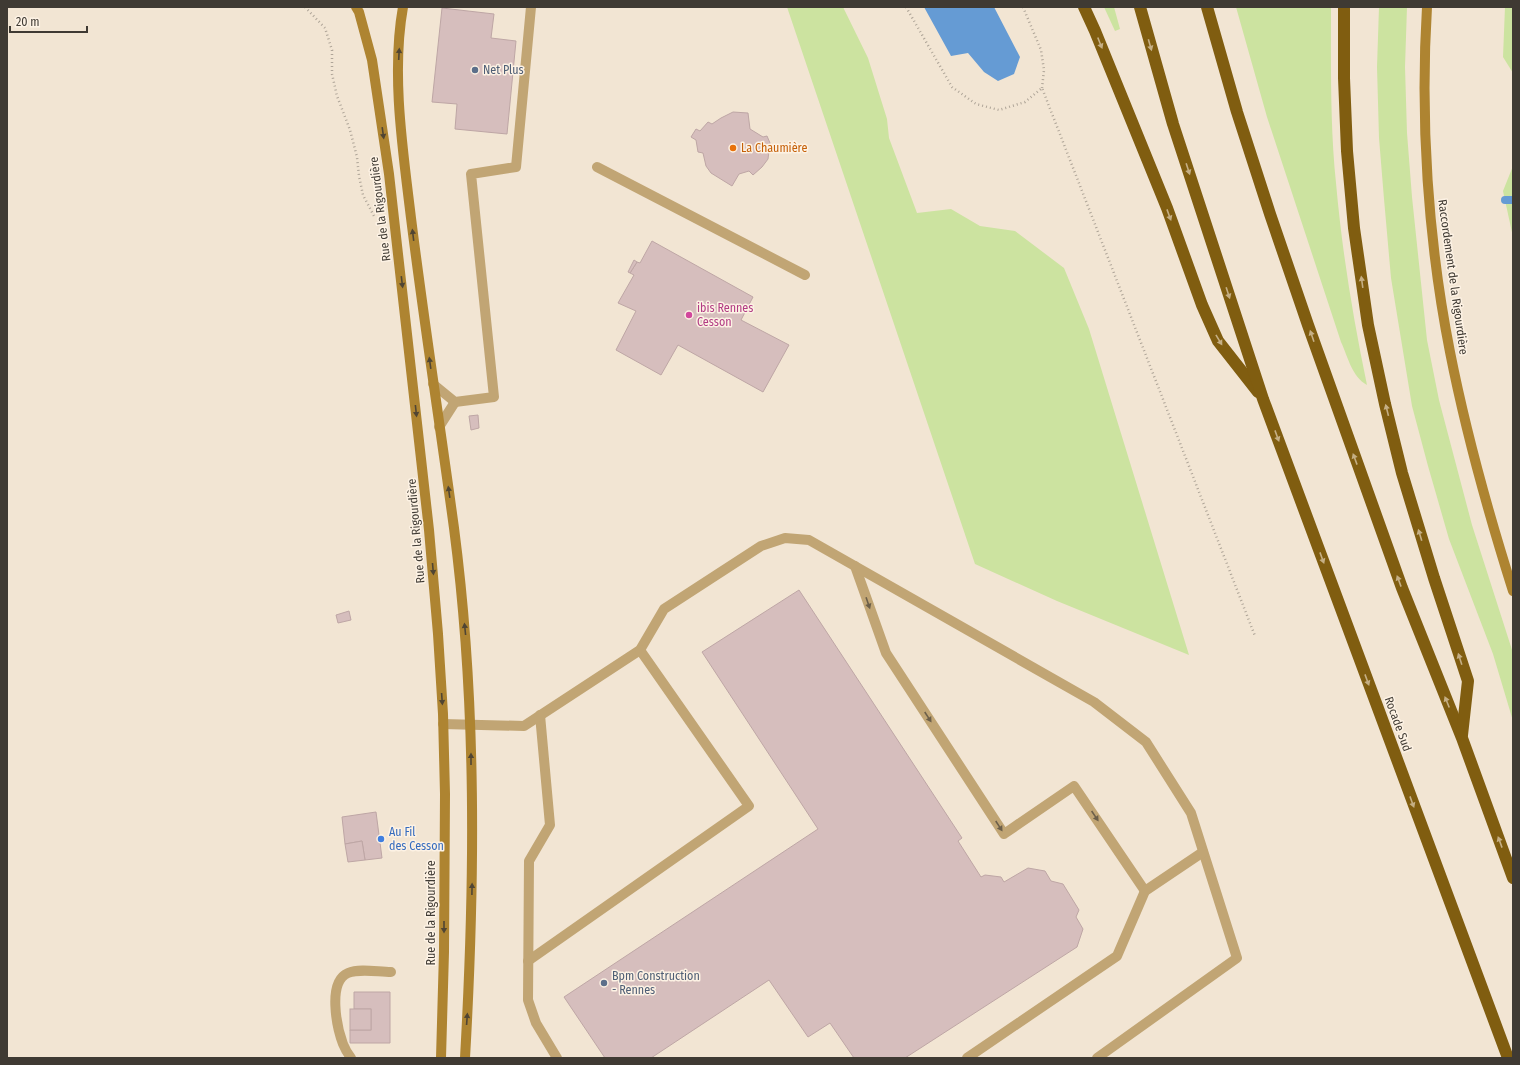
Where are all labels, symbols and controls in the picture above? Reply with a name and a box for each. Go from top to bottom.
scale bar [10,8,87,34]
text: 20 m [16,15,40,29]
one-way arrow [1097,37,1103,48]
one-way arrow [1148,38,1154,51]
one-way arrow [395,48,402,60]
place label: Net Plus [483,63,524,77]
marker: Net Plus [470,65,480,75]
one-way arrow [380,127,386,139]
place label: La Chaumière [741,141,807,155]
marker: La Chaumière [728,143,738,153]
street label: Rue de la Rigourdière [367,156,393,262]
one-way arrow [1185,164,1191,176]
street label: Raccordement de la Rigourdière [1435,199,1471,356]
one-way arrow [1167,210,1173,222]
one-way arrow [410,228,416,241]
one-way arrow [399,276,405,288]
one-way arrow [1359,276,1365,288]
one-way arrow [1225,287,1231,299]
place label: ibis Rennes Cesson [697,301,753,329]
marker: ibis Rennes Cesson [684,310,694,320]
one-way arrow [1308,330,1314,342]
one-way arrow [1215,334,1222,346]
one-way arrow [427,357,433,370]
one-way arrow [1383,403,1389,416]
one-way arrow [413,405,420,417]
one-way arrow [1274,430,1280,442]
one-way arrow [1352,452,1358,464]
street label: Rue de la Rigourdière [404,478,428,584]
one-way arrow [446,486,452,498]
one-way arrow [1417,529,1423,541]
one-way arrow [1319,552,1325,564]
one-way arrow [429,563,436,575]
one-way arrow [1396,575,1402,587]
one-way arrow [865,597,871,609]
one-way arrow [462,623,469,635]
one-way arrow [1457,652,1463,664]
one-way arrow [1364,674,1370,686]
one-way arrow [439,693,445,706]
street label: Rocade Sud [1382,695,1414,753]
one-way arrow [1444,695,1450,707]
one-way arrow [924,712,932,722]
one-way arrow [468,752,474,765]
one-way arrow [1409,796,1415,808]
one-way arrow [1091,810,1098,822]
one-way arrow [996,820,1003,832]
place label: Au Fil des Cesson [389,825,444,853]
marker: Au Fil des Cesson [376,834,386,844]
one-way arrow [1496,835,1502,847]
street label: Rue de la Rigourdière [424,860,438,966]
one-way arrow [468,883,475,895]
one-way arrow [441,921,447,934]
place label: Bpm Construction - Rennes [612,969,700,997]
marker: Bpm Construction - Rennes [599,978,609,988]
one-way arrow [464,1013,471,1025]

